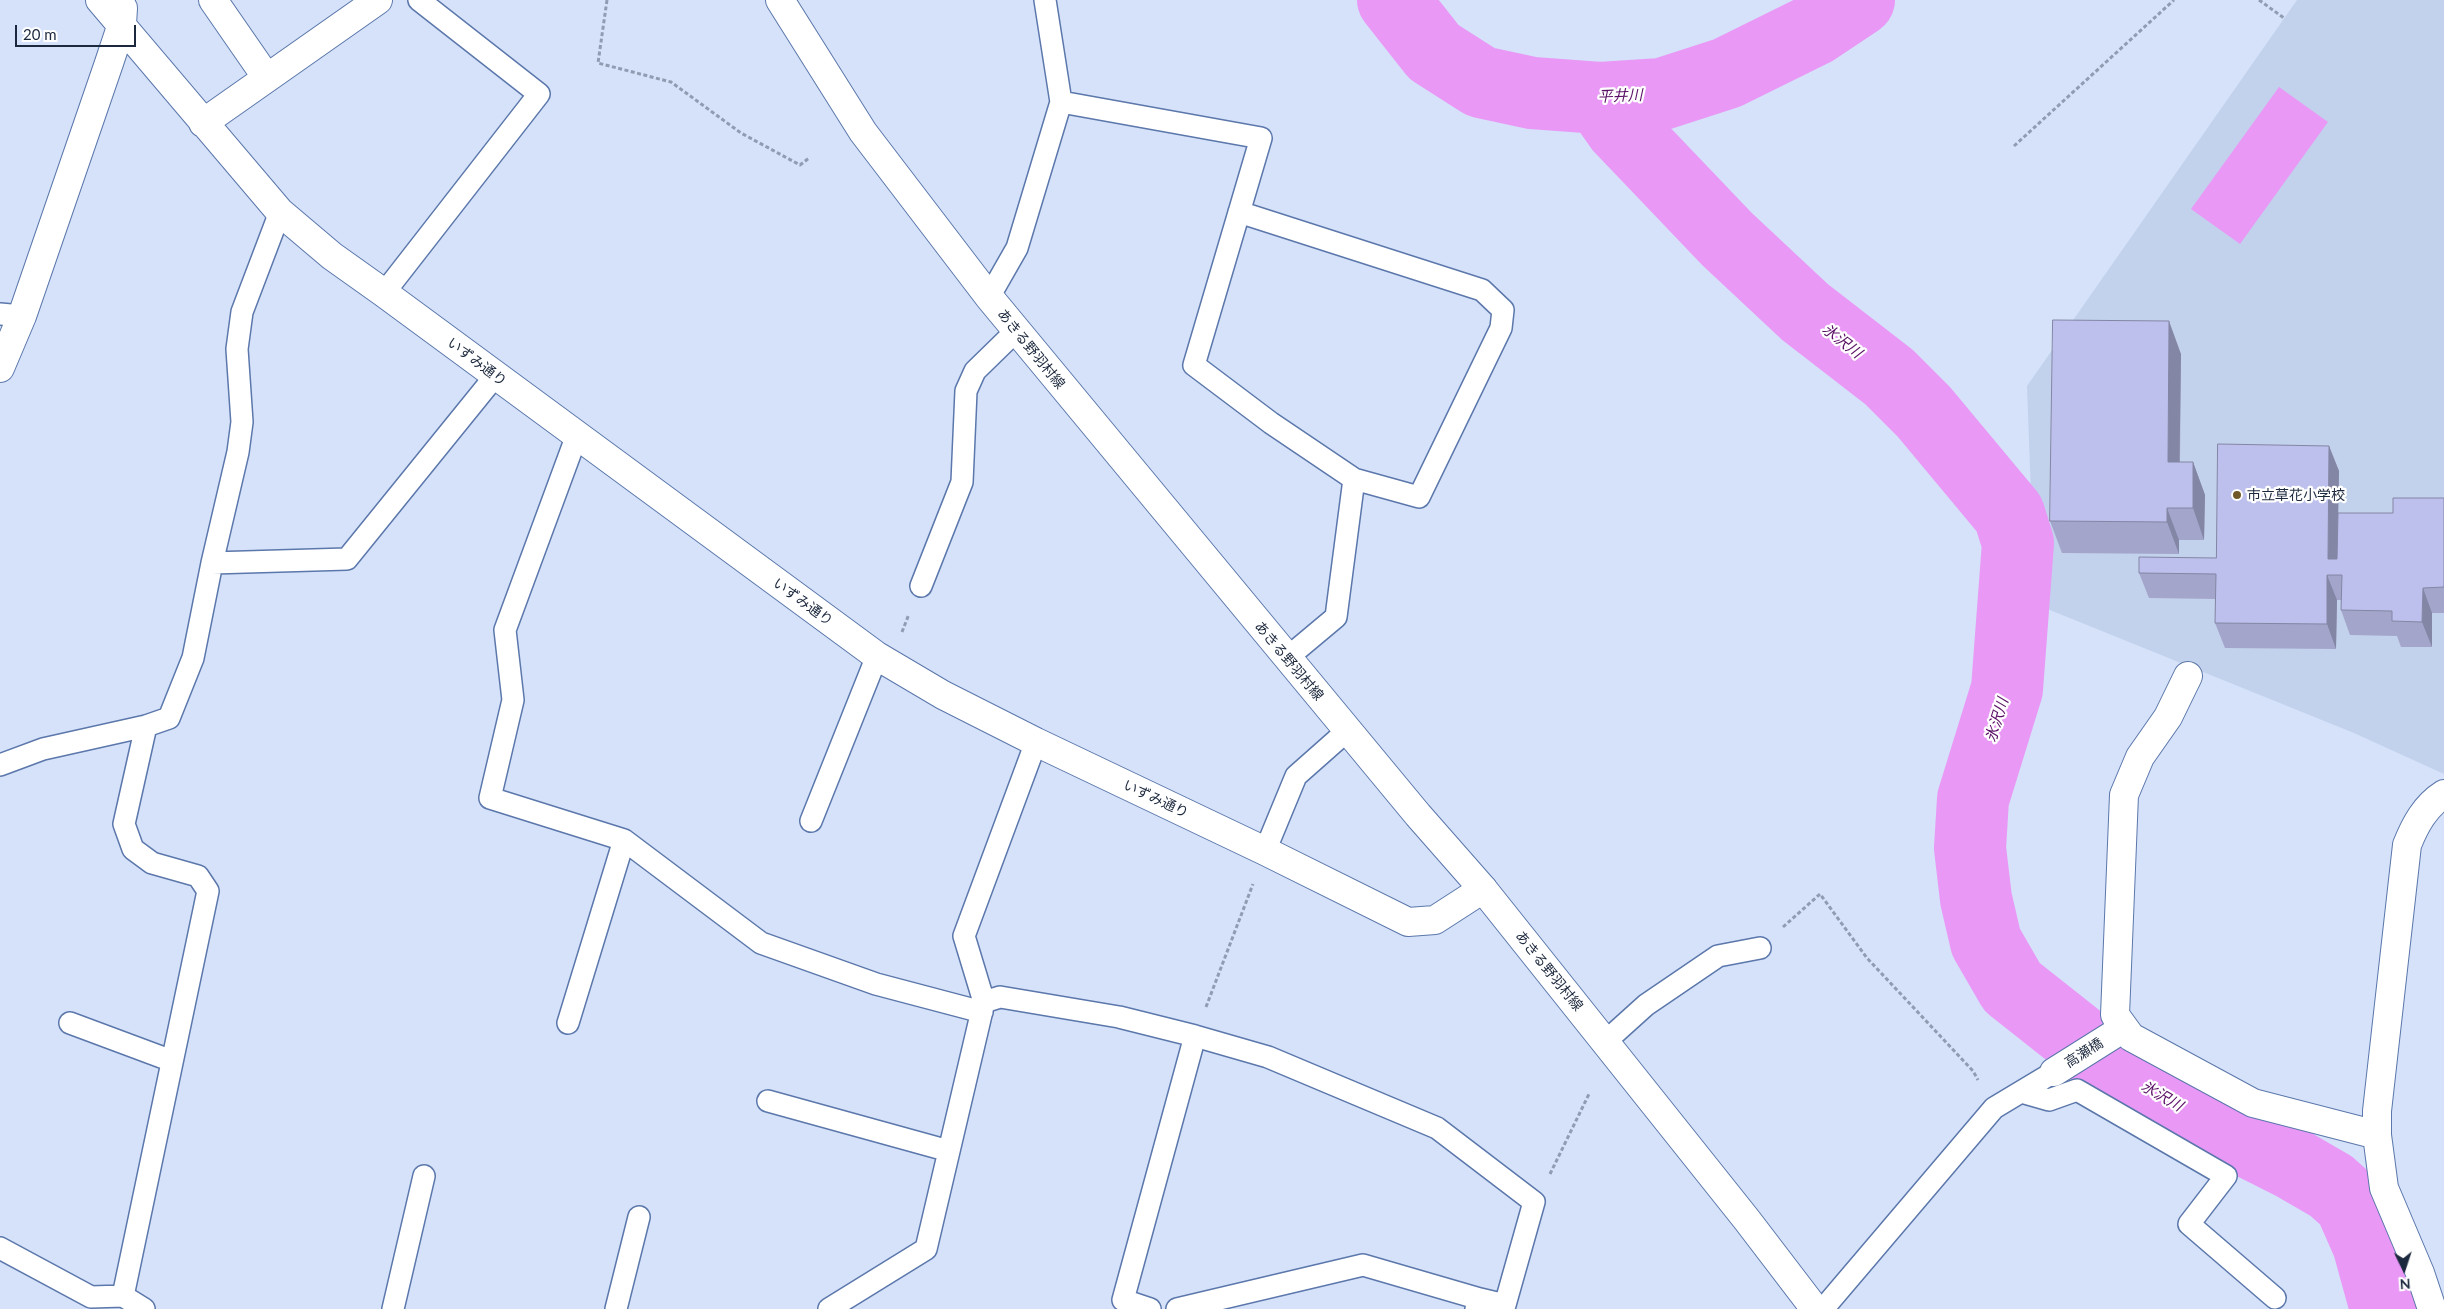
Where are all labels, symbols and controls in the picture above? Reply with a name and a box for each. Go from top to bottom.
scale bar [18,15,139,47]
text: 20 m [23,25,57,43]
water label: 平井川 [1597,86,1643,106]
street label: あきる野羽村線 [994,306,1068,392]
water label: 氷沢川 [1819,320,1865,362]
street label: いずみ通り [444,334,510,390]
place label: 市立草花小学校 [2247,487,2345,503]
marker: 市立草花小学校 [2231,489,2243,501]
street label: いずみ通り [770,575,836,629]
street label: あきる野羽村線 [1251,618,1327,704]
water label: 氷沢川 [1982,696,2012,744]
street label: いずみ通り [1121,777,1191,821]
street label: あきる野羽村線 [1512,928,1586,1014]
street label: 高瀬橋 [2062,1035,2106,1071]
water label: 氷沢川 [2138,1077,2186,1115]
north arrow [2379,1244,2429,1294]
text: N [2399,1276,2411,1293]

